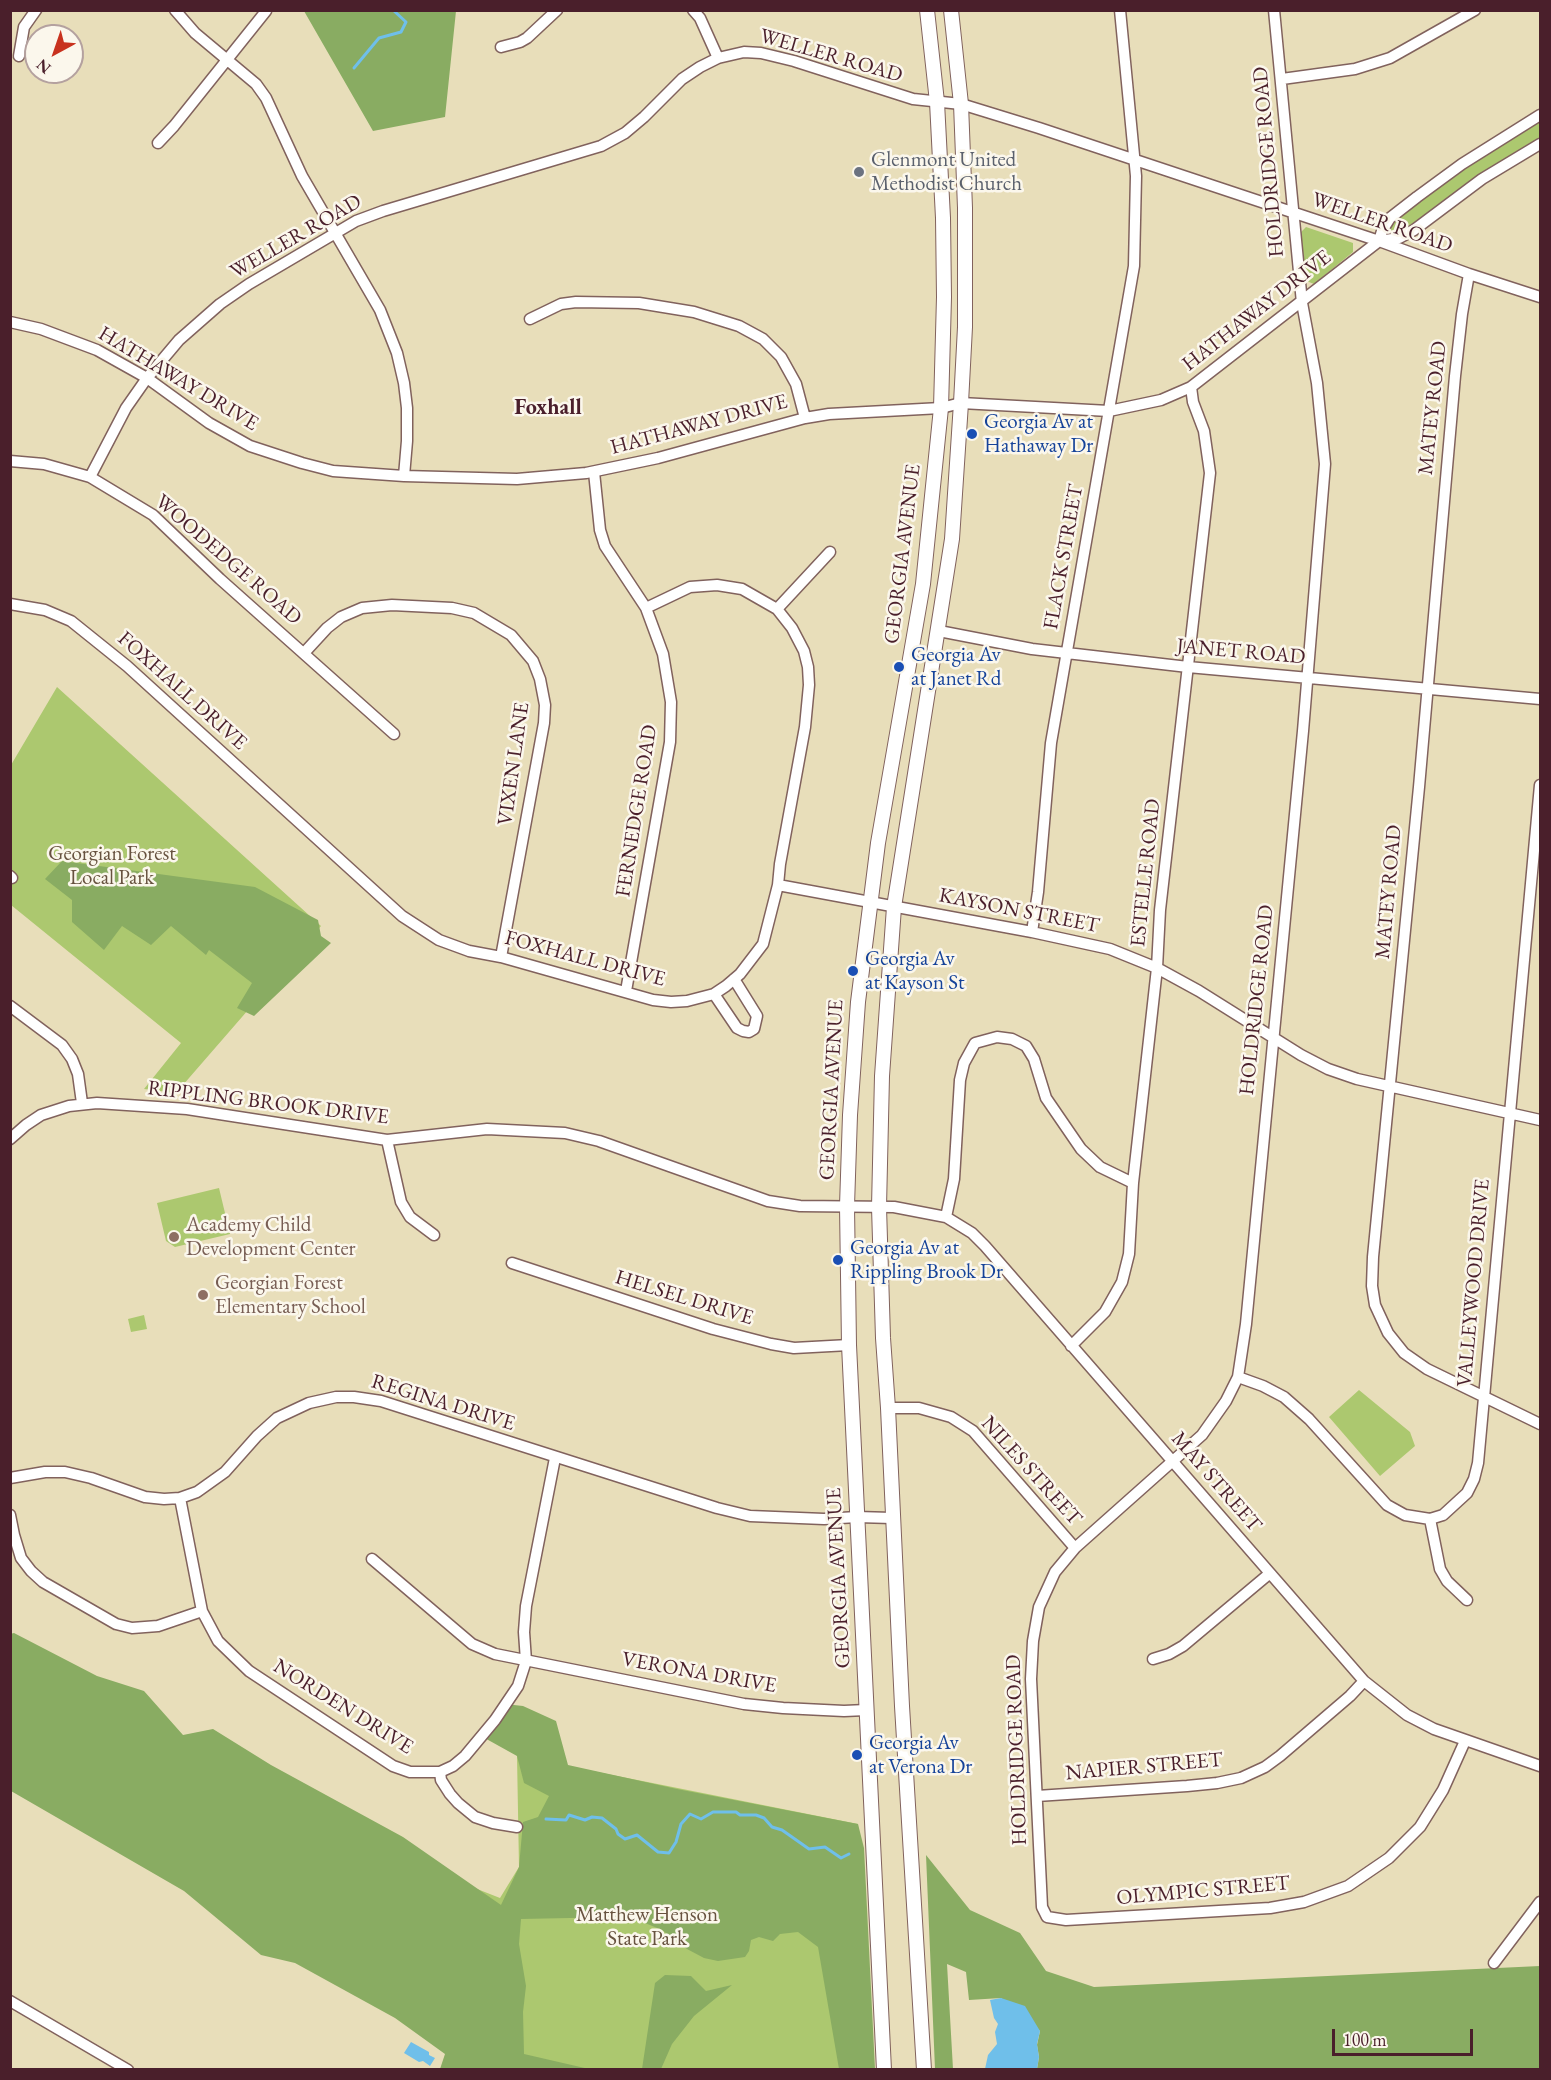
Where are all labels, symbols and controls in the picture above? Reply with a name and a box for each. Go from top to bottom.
north arrow [24,24,84,84]
street label: WELLER ROAD [757,24,905,88]
text: N [32,54,55,79]
street label: HOLDRIDGE ROAD [1248,66,1290,258]
place label: Glenmont United Methodist Church [871,147,1022,197]
marker: Glenmont United Methodist Church [852,165,866,179]
street label: WELLER ROAD [1308,187,1456,259]
street label: WELLER ROAD [226,189,366,285]
street label: HATHAWAY DRIVE [1178,245,1336,377]
street label: HATHAWAY DRIVE [94,321,262,437]
street label: MATEY ROAD [1413,340,1453,476]
street label: HATHAWAY DRIVE [608,389,790,461]
district label: Foxhall [514,395,582,421]
place label: Georgia Av at Hathaway Dr [984,409,1093,459]
marker: Georgia Av at Hathaway Dr [965,427,979,441]
street label: GEORGIA AVENUE [879,463,927,645]
street label: FLACK STREET [1039,482,1089,632]
street label: WOODEDGE ROAD [149,489,307,631]
street label: FOXHALL DRIVE [112,626,252,756]
street label: JANET ROAD [1176,634,1306,670]
place label: Georgia Av at Janet Rd [911,642,1001,692]
marker: Georgia Av at Janet Rd [892,660,906,674]
street label: VIXEN LANE [493,701,535,827]
street label: FERNEDGE ROAD [611,723,663,899]
street label: ESTELLE ROAD [1126,798,1166,948]
street label: MATEY ROAD [1371,824,1407,960]
park label: Georgian Forest Local Park [48,841,176,891]
street label: KAYSON STREET [937,883,1101,939]
street label: HOLDRIDGE ROAD [1234,904,1280,1096]
street label: FOXHALL DRIVE [502,925,668,993]
place label: Georgia Av at Kayson St [865,946,965,996]
marker: Georgia Av at Kayson St [846,964,860,978]
street label: GEORGIA AVENUE [815,999,849,1181]
street label: RIPPLING BROOK DRIVE [146,1076,390,1130]
street label: VALLEYWOOD DRIVE [1452,1178,1496,1388]
place label: Academy Child Development Center [186,1212,356,1262]
marker: Academy Child Development Center [167,1230,181,1244]
place label: Georgia Av at Rippling Brook Dr [850,1235,1003,1285]
marker: Georgia Av at Rippling Brook Dr [831,1253,845,1267]
street label: HELSEL DRIVE [612,1265,756,1331]
place label: Georgian Forest Elementary School [215,1270,366,1320]
marker: Georgian Forest Elementary School [196,1288,210,1302]
street label: REGINA DRIVE [368,1369,518,1437]
street label: NILES STREET [975,1411,1087,1531]
street label: MAY STREET [1166,1427,1266,1537]
street label: GEORGIA AVENUE [822,1487,856,1669]
street label: VERONA DRIVE [620,1647,778,1699]
street label: NORDEN DRIVE [268,1654,418,1760]
street label: HOLDRIDGE ROAD [1001,1654,1033,1846]
place label: Georgia Av at Verona Dr [869,1730,972,1780]
marker: Georgia Av at Verona Dr [850,1748,864,1762]
street label: NAPIER STREET [1064,1748,1224,1786]
street label: OLYMPIC STREET [1115,1871,1291,1911]
park label: Matthew Henson State Park [576,1902,718,1952]
scale bar [1335,2017,1476,2055]
text: 100 m [1343,2028,1387,2051]

